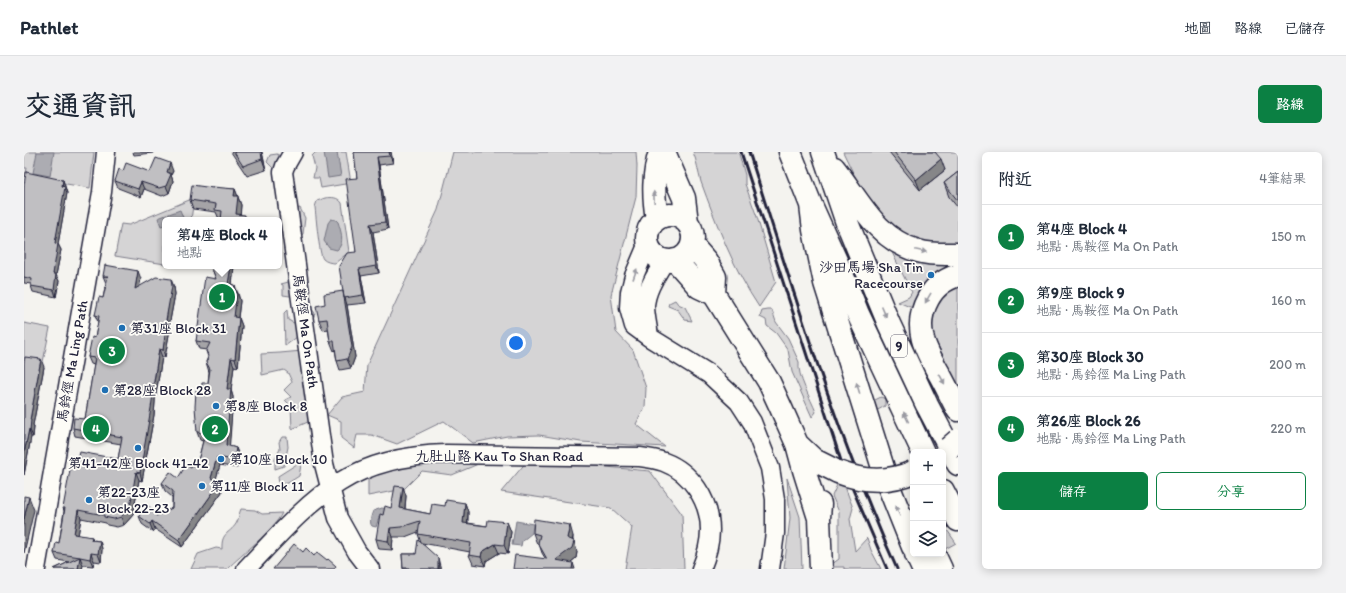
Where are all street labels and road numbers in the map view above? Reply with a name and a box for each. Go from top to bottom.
street label: 馬鞍徑 Ma On Path [289,273,322,390]
street label: 馬鈴徑 Ma Ling Path [53,298,92,423]
road number: 9 [891,335,907,357]
street label: 九肚山路 Kau To Shan Road [415,448,583,465]

